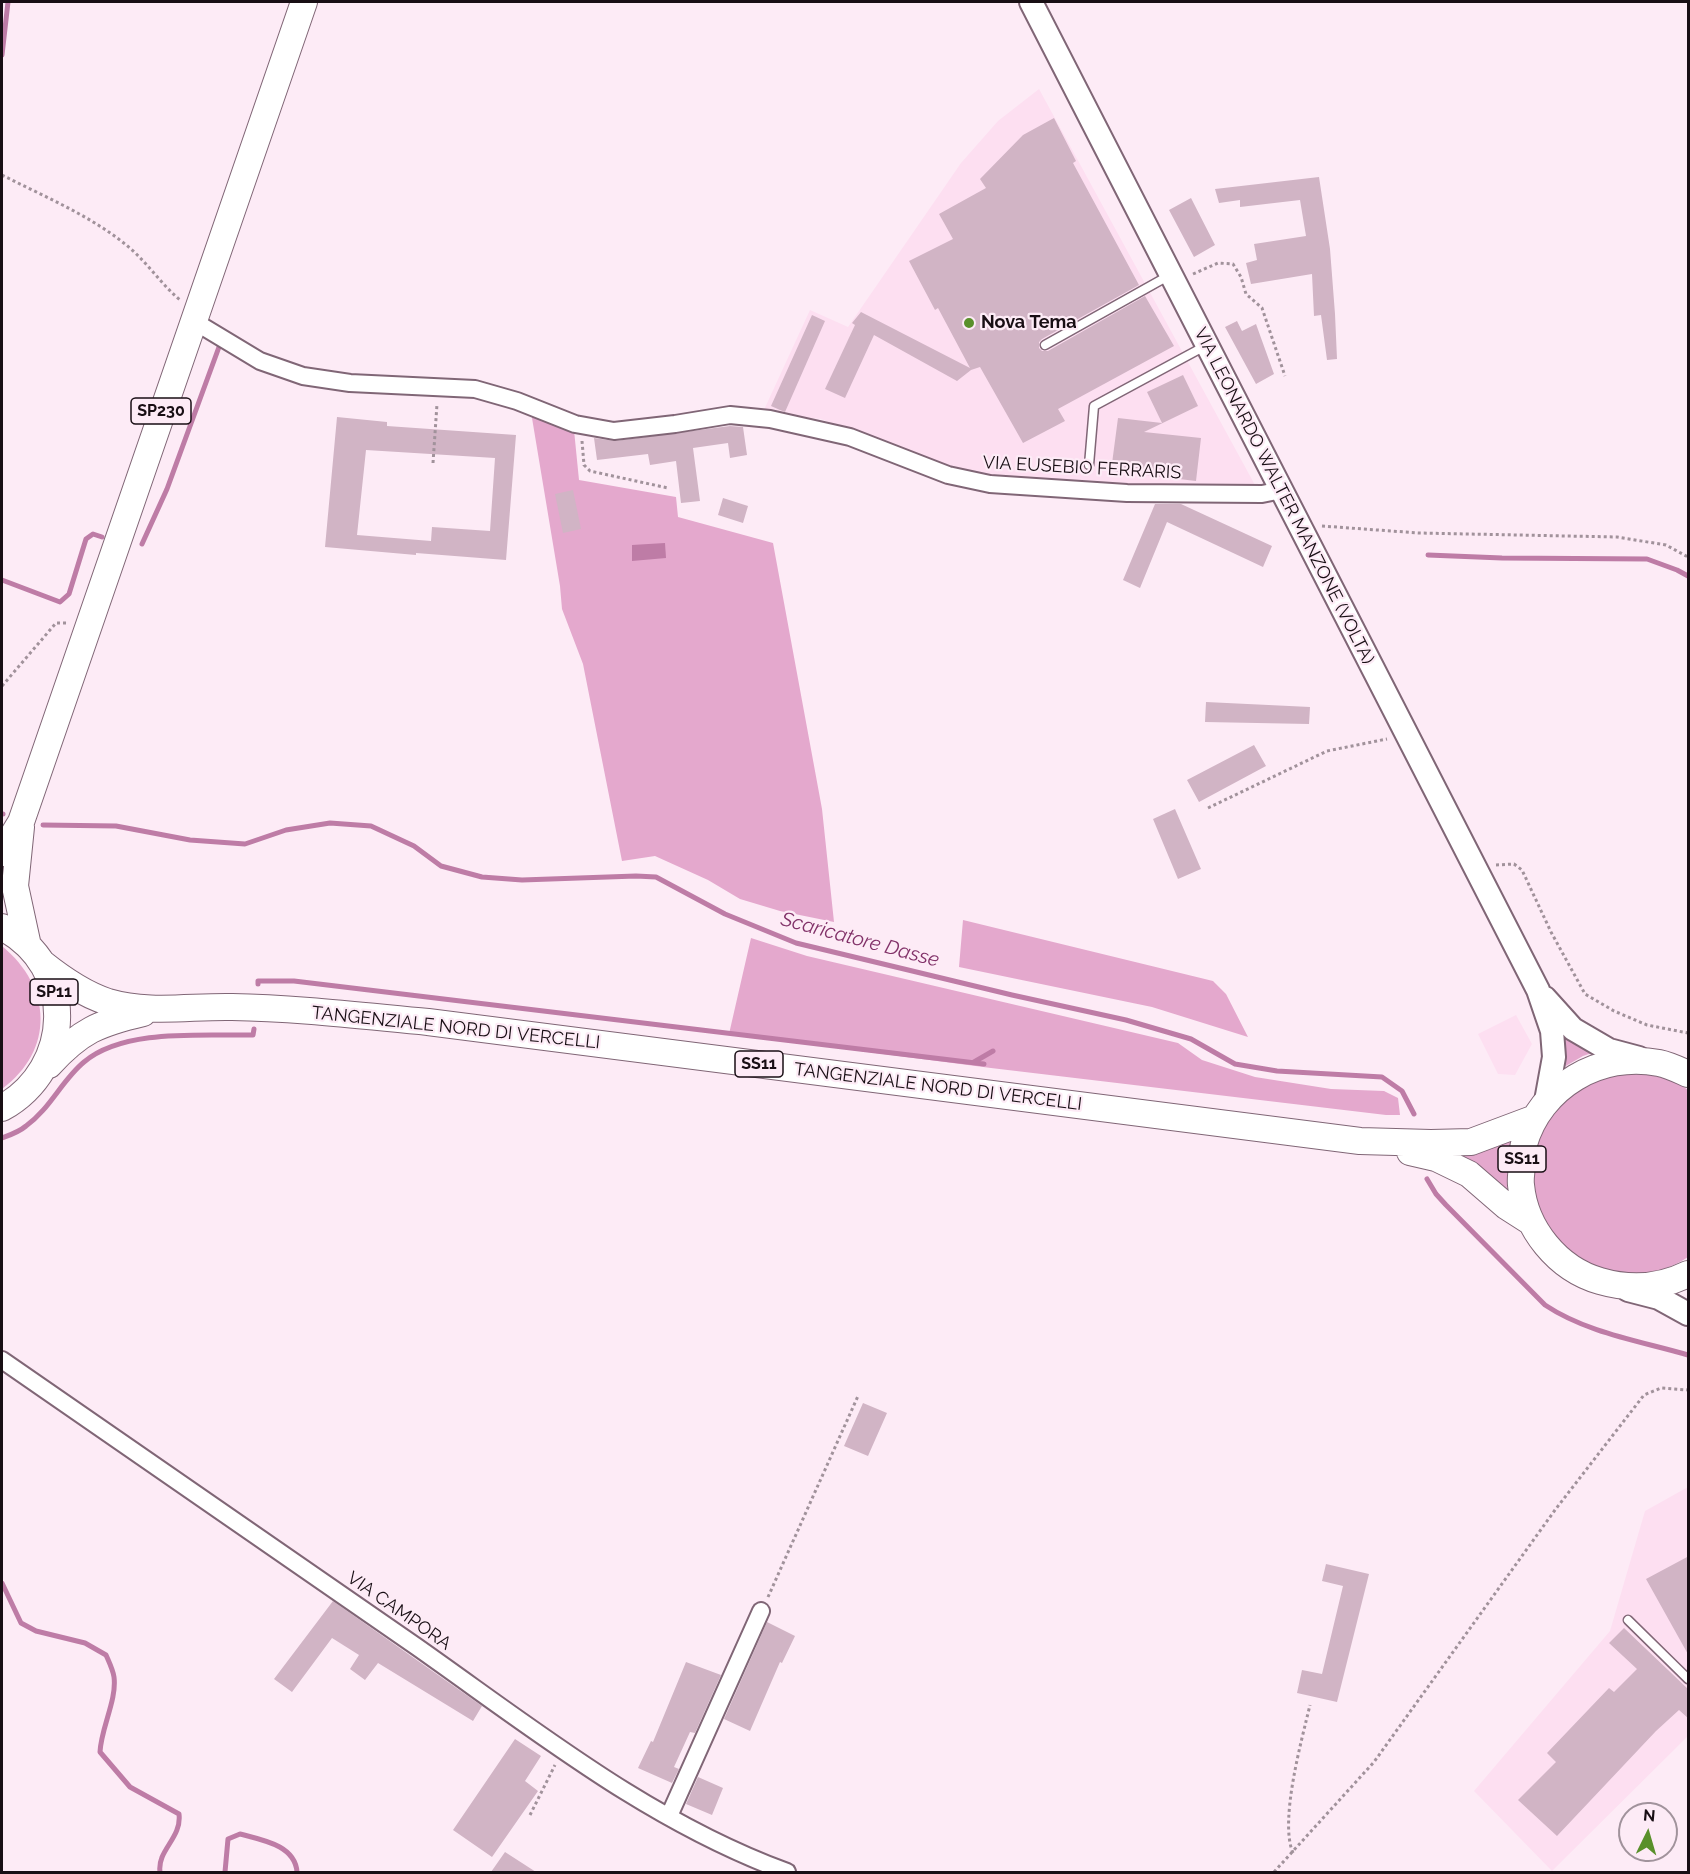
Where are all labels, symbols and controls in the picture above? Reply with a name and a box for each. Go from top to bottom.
place label: Nova Tema [981,312,1077,334]
marker: Nova Tema [962,316,976,330]
street label: VIA LEONARDO WALTER MANZONE (VOLTA) [1189,324,1379,668]
road number: SP230 [131,398,191,424]
street label: VIA EUSEBIO FERRARIS [982,452,1182,484]
water label: Scaricatore Dasse [778,907,942,973]
road number: SP11 [30,979,78,1005]
street label: TANGENZIALE NORD DI VERCELLI [311,1002,601,1054]
road number: SS11 [735,1051,783,1077]
street label: TANGENZIALE NORD DI VERCELLI [793,1059,1083,1115]
road number: SS11 [1498,1146,1546,1172]
street label: VIA CAMPORA [343,1567,455,1655]
north arrow [1618,1802,1678,1862]
text: N [1643,1806,1656,1826]

